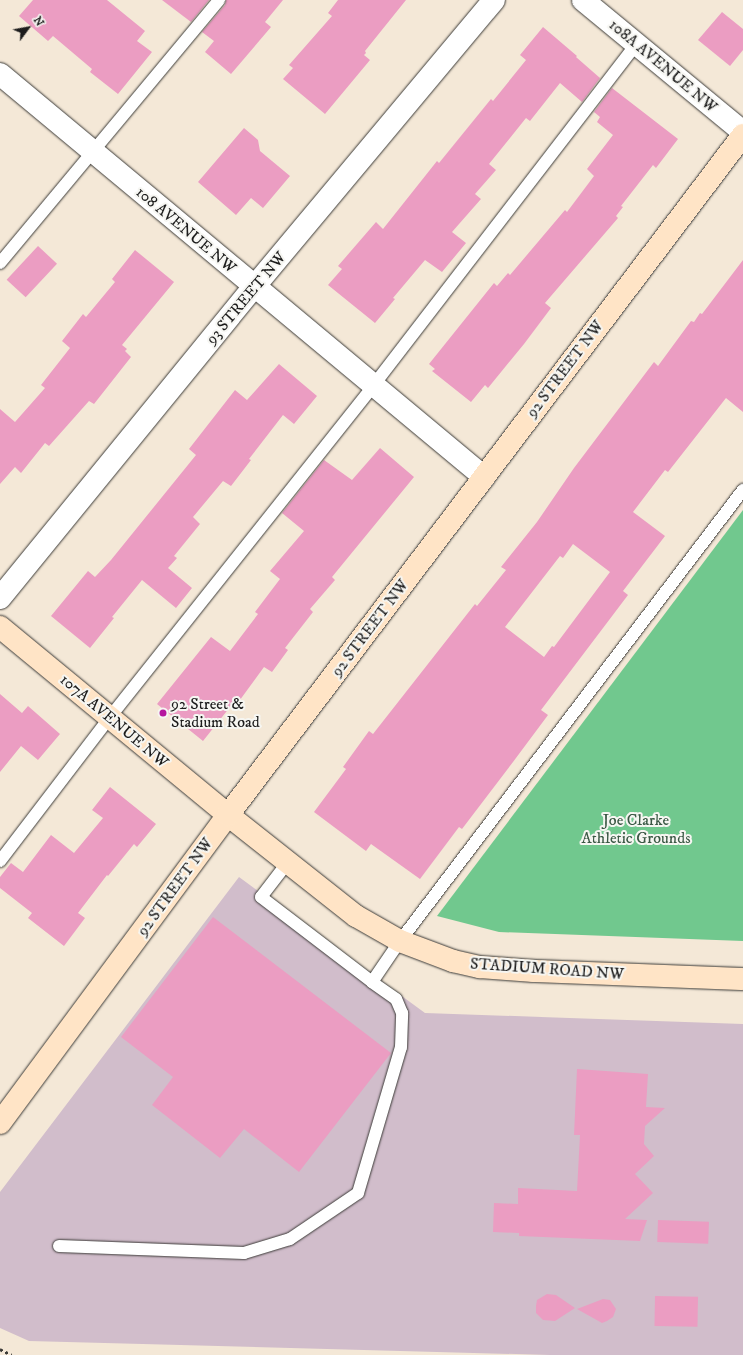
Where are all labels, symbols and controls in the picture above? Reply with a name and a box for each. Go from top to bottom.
north arrow [8,8,48,48]
text: N [30,14,47,29]
street label: 108A AVENUE NW [605,15,721,117]
street label: 108 AVENUE NW [132,182,240,278]
street label: 93 STREET NW [202,248,290,348]
street label: 92 STREET NW [522,317,608,421]
street label: 92 STREET NW [327,576,413,680]
street label: 107A AVENUE NW [56,670,172,772]
place label: 92 Street & Stadium Road [171,694,260,732]
marker: 92 Street & Stadium Road [158,708,168,718]
park label: Joe Clarke Athletic Grounds [582,810,690,848]
street label: 92 STREET NW [133,834,217,940]
street label: STADIUM ROAD NW [469,954,625,984]

